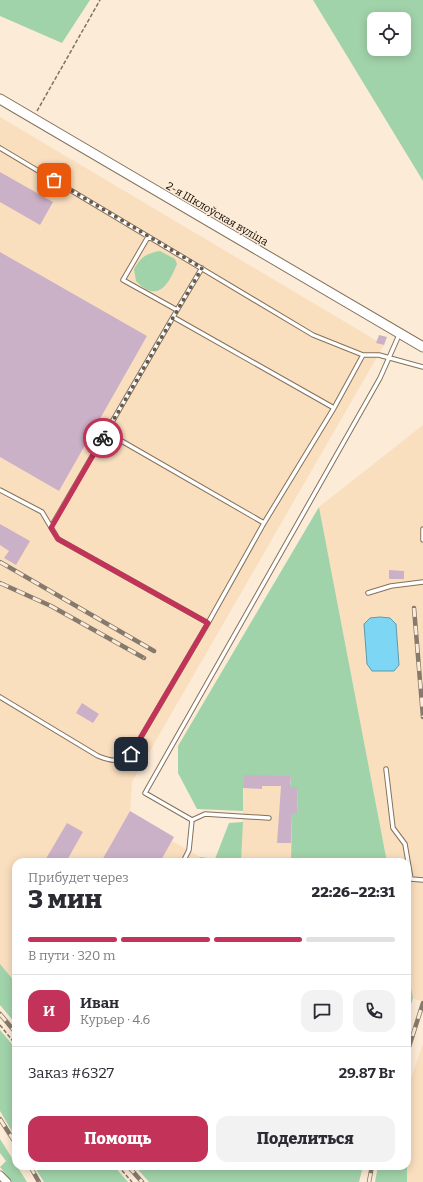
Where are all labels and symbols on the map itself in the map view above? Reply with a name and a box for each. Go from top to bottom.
pin [37,163,71,197]
street label: 2-я Шклоўская вуліца [164,179,270,249]
courier [83,418,123,458]
pin [114,737,148,771]

